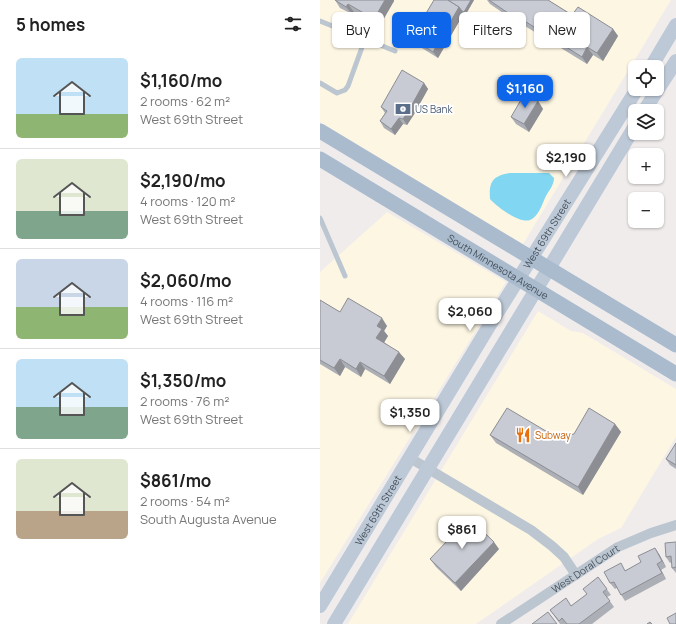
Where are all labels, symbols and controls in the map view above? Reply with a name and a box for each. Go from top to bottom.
chip: Buy [332,12,384,48]
chip: Rent [392,12,451,48]
chip: Filters [459,12,526,48]
chip: New [534,12,590,48]
text: 5 homes [16,13,85,36]
icon: filters [282,13,304,35]
map controls [628,60,664,228]
button: locate [628,60,664,96]
text: $1,160/mo [140,69,222,92]
icon: home [48,74,96,122]
pin: $1,160 [492,75,558,109]
text: $1,160 [506,79,544,97]
text: 2 rooms · 62 m² [140,92,230,110]
bank icon: US Bank [394,100,412,118]
place label: US Bank [415,102,454,116]
button: layers [628,104,664,140]
text: West 69th Street [140,110,243,128]
pin: $2,190 [533,144,599,178]
text: $2,190 [546,148,586,166]
button: + [628,148,664,184]
text: $2,190/mo [140,169,226,192]
icon: home [48,175,96,223]
text: 4 rooms · 120 m² [140,192,235,210]
button: − [628,192,664,228]
street label: West 69th Street [520,196,574,271]
text: West 69th Street [140,210,243,228]
street label: South Minnesota Avenue [445,231,551,302]
text: $2,060/mo [140,269,231,292]
icon: home [48,275,96,323]
text: 4 rooms · 116 m² [140,292,233,310]
pin: $2,060 [437,298,503,332]
text: $2,060 [447,302,493,320]
text: West 69th Street [140,310,243,328]
text: $1,350/mo [140,369,226,392]
icon: home [48,375,96,423]
text: 2 rooms · 76 m² [140,392,229,410]
pin: $1,350 [377,399,443,433]
text: $1,350 [389,403,431,421]
text: West 69th Street [140,410,243,428]
restaurant icon: Subway [514,426,532,444]
place label: Subway [535,428,571,442]
text: $861/mo [140,469,211,492]
street label: West 69th Street [351,472,405,548]
icon: home [48,475,96,523]
text: 2 rooms · 54 m² [140,492,230,510]
text: South Augusta Avenue [140,510,277,528]
pin: $861 [438,516,486,550]
text: $861 [447,520,477,538]
street label: West Doral Court [549,541,622,596]

